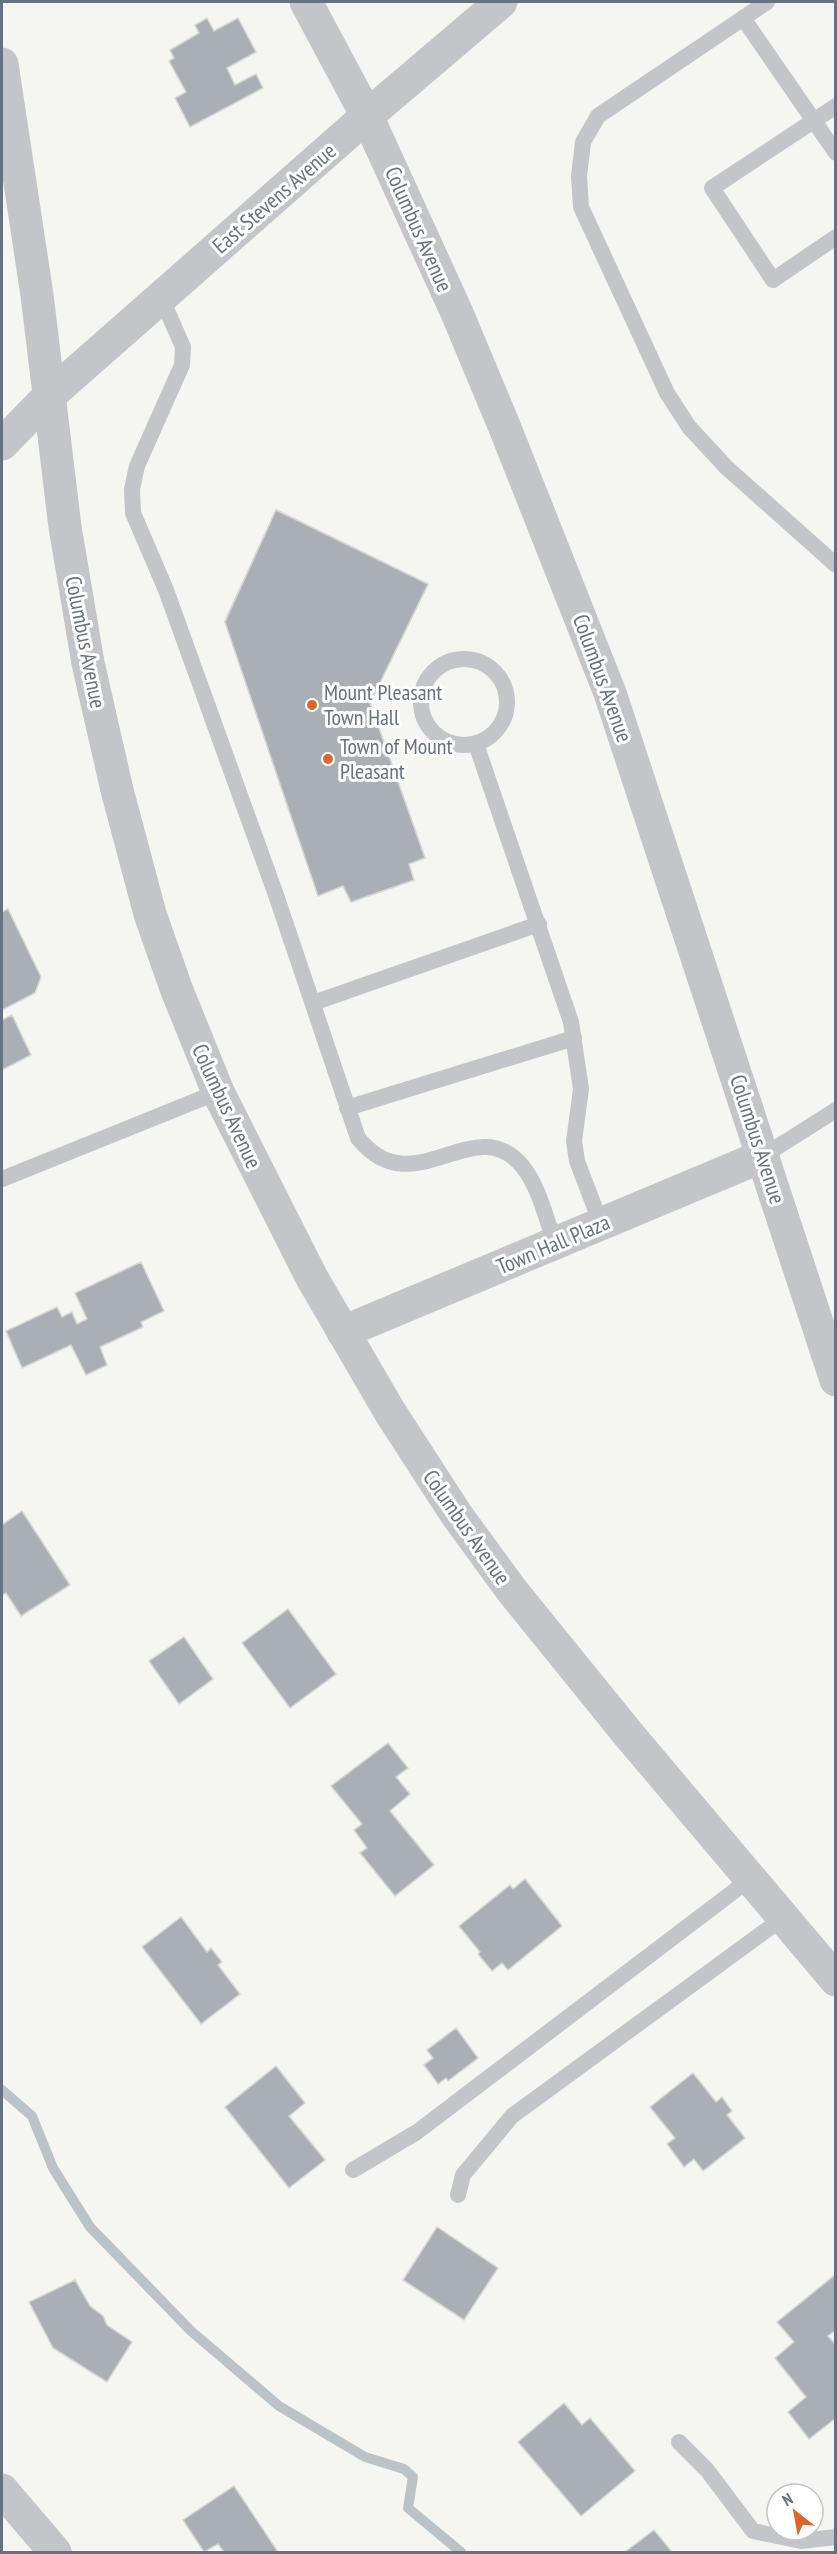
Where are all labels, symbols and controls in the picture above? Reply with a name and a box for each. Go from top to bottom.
street label: East Stevens Avenue [206,137,342,259]
street label: Columbus Avenue [379,162,459,296]
street label: Columbus Avenue [59,573,113,711]
street label: Columbus Avenue [567,610,639,746]
place label: Mount Pleasant Town Hall [324,678,442,731]
marker: Mount Pleasant Town Hall [305,698,319,712]
place label: Town of Mount Pleasant [340,732,453,785]
marker: Town of Mount Pleasant [321,752,335,766]
street label: Columbus Avenue [186,1039,268,1173]
street label: Columbus Avenue [724,1071,792,1207]
street label: Town Hall Plaza [492,1208,614,1280]
street label: Columbus Avenue [417,1464,517,1590]
north arrow [765,2482,825,2542]
text: N [778,2488,796,2510]

